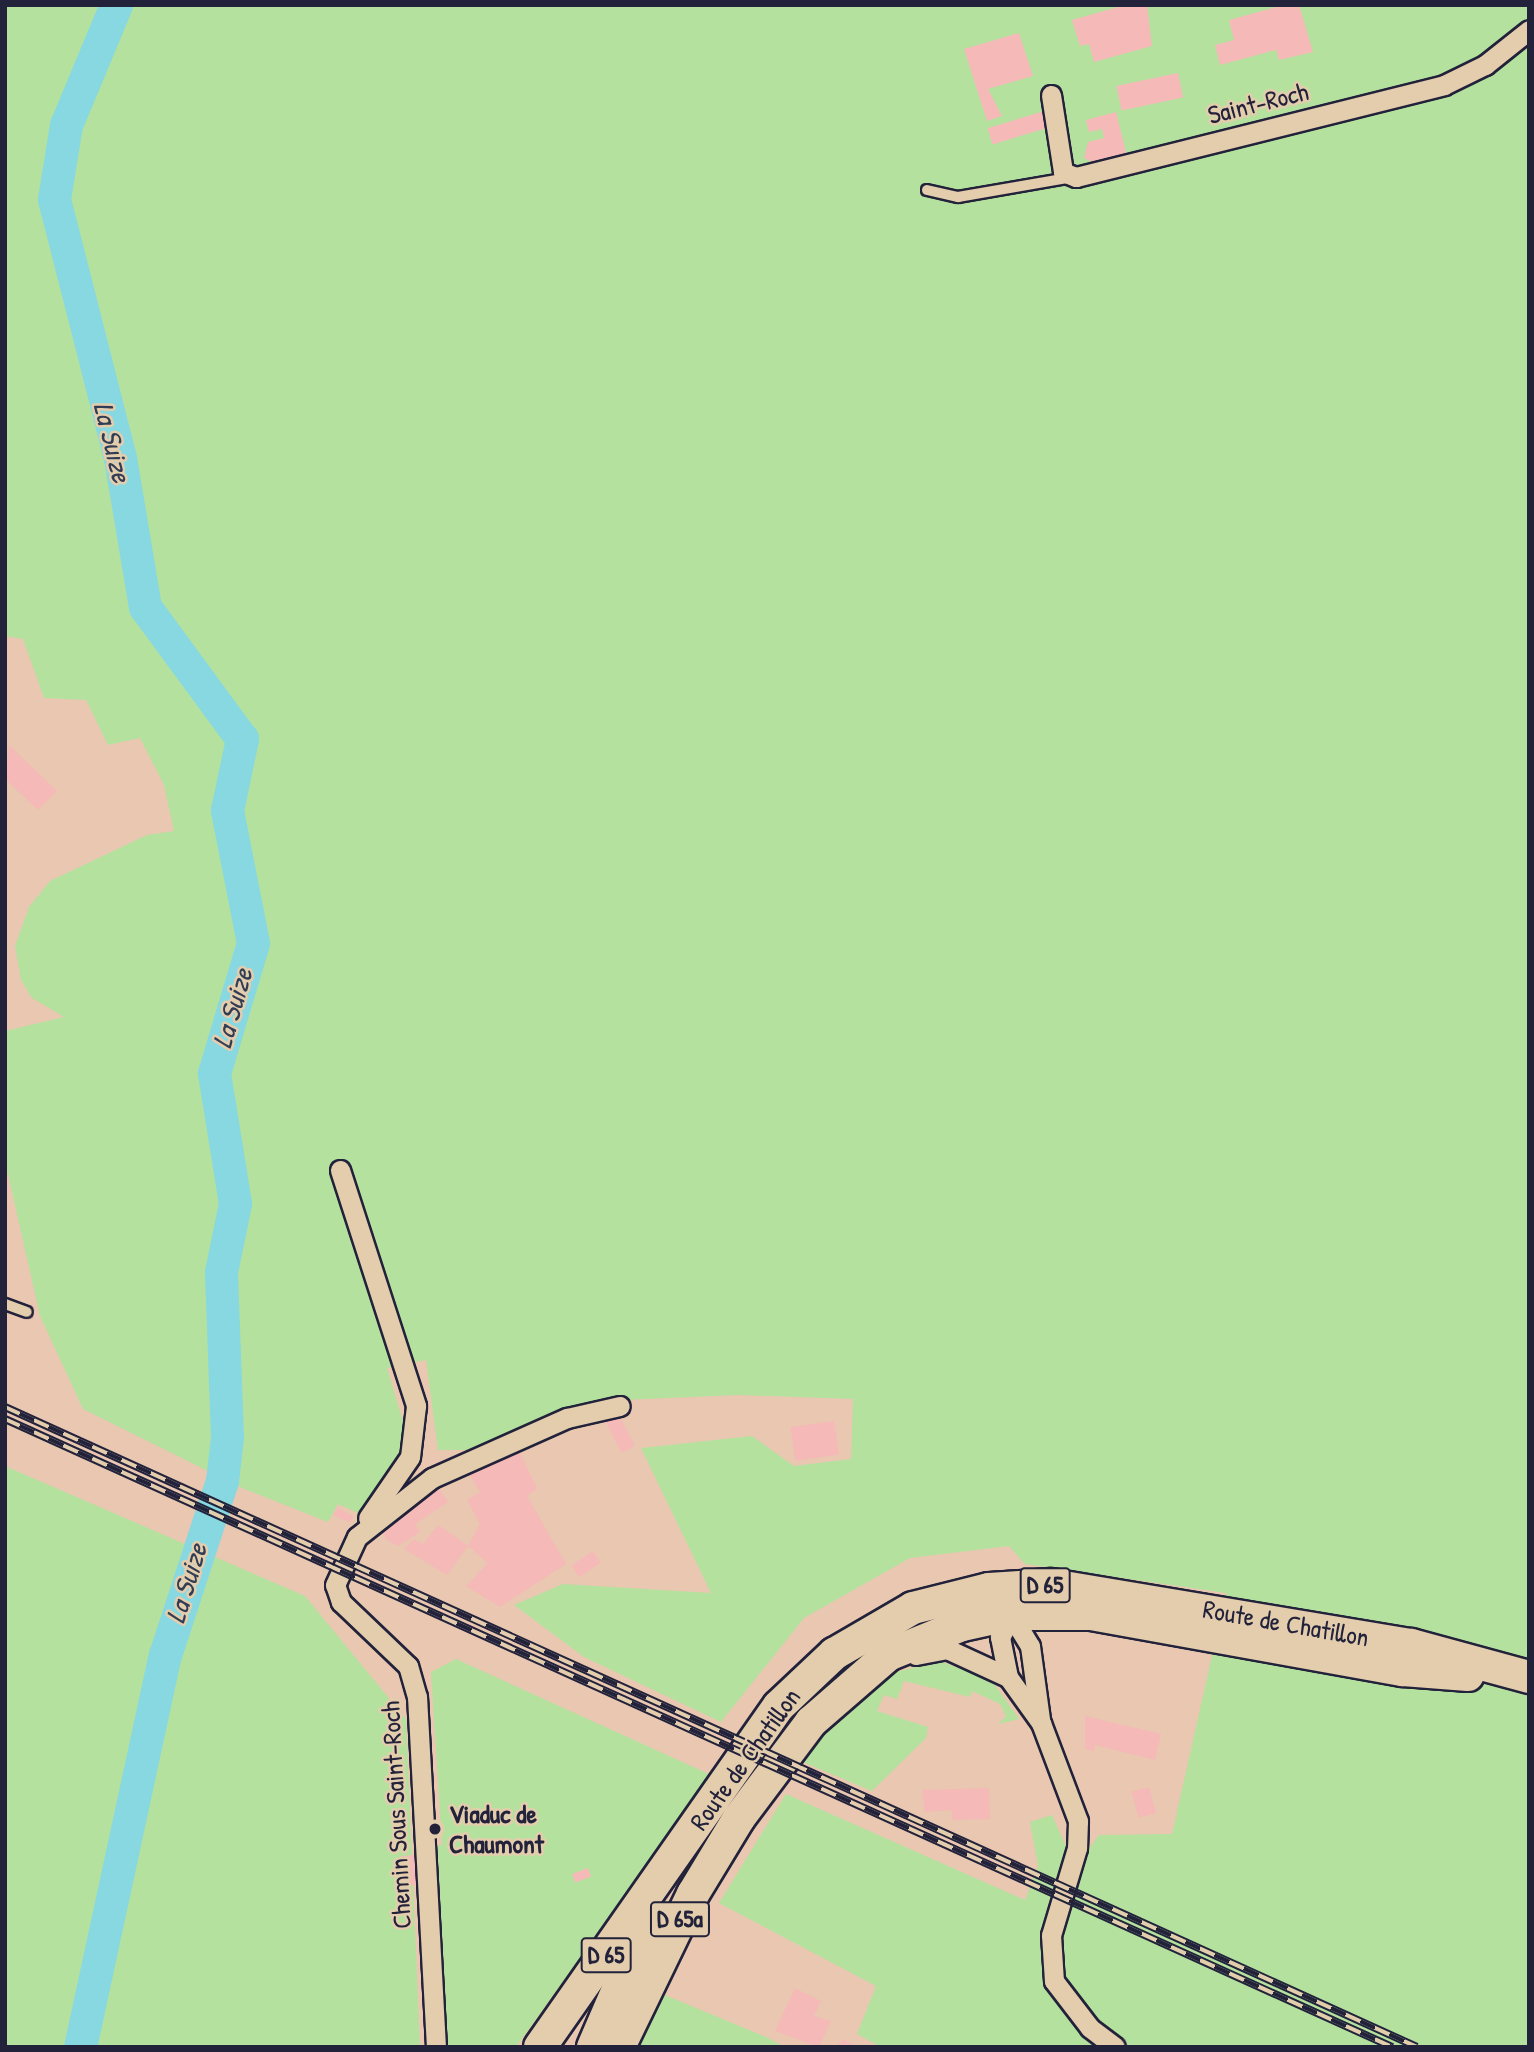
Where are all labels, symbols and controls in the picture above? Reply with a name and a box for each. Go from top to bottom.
street label: Saint-Roch [1205,75,1311,131]
water label: La Suize [87,399,139,485]
water label: La Suize [205,964,259,1052]
water label: La Suize [158,1539,214,1627]
road number: D 65 [1019,1564,1071,1605]
street label: Route de Chatillon [1201,1593,1371,1653]
street label: Route de Chatillon [683,1682,807,1836]
street label: Chemin Sous Saint-Roch [374,1700,418,1930]
place label: Viaduc de Chaumont [449,1798,544,1860]
marker: Viaduc de Chaumont [427,1821,443,1837]
road number: D 65a [648,1898,712,1940]
road number: D 65 [580,1934,632,1976]

